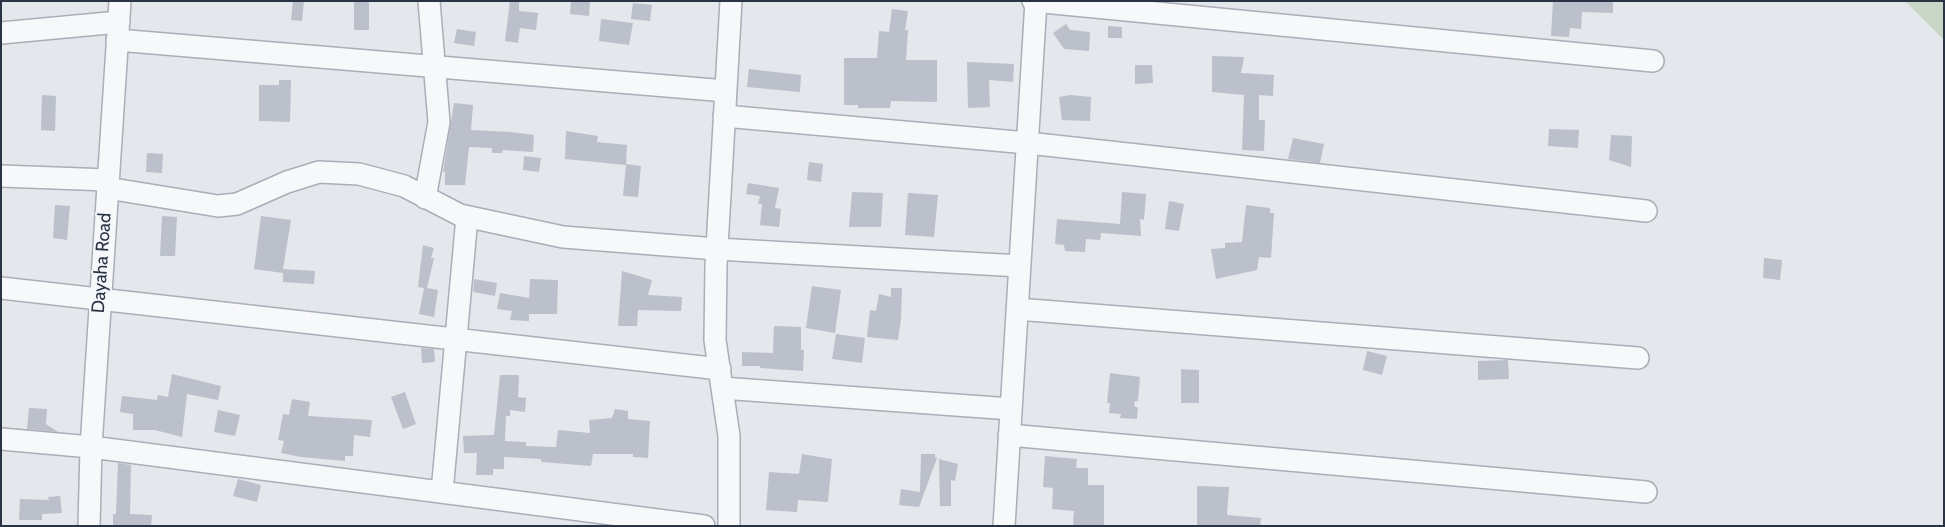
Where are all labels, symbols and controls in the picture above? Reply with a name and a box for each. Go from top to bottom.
street label: Dayaha Road [88,212,116,314]

